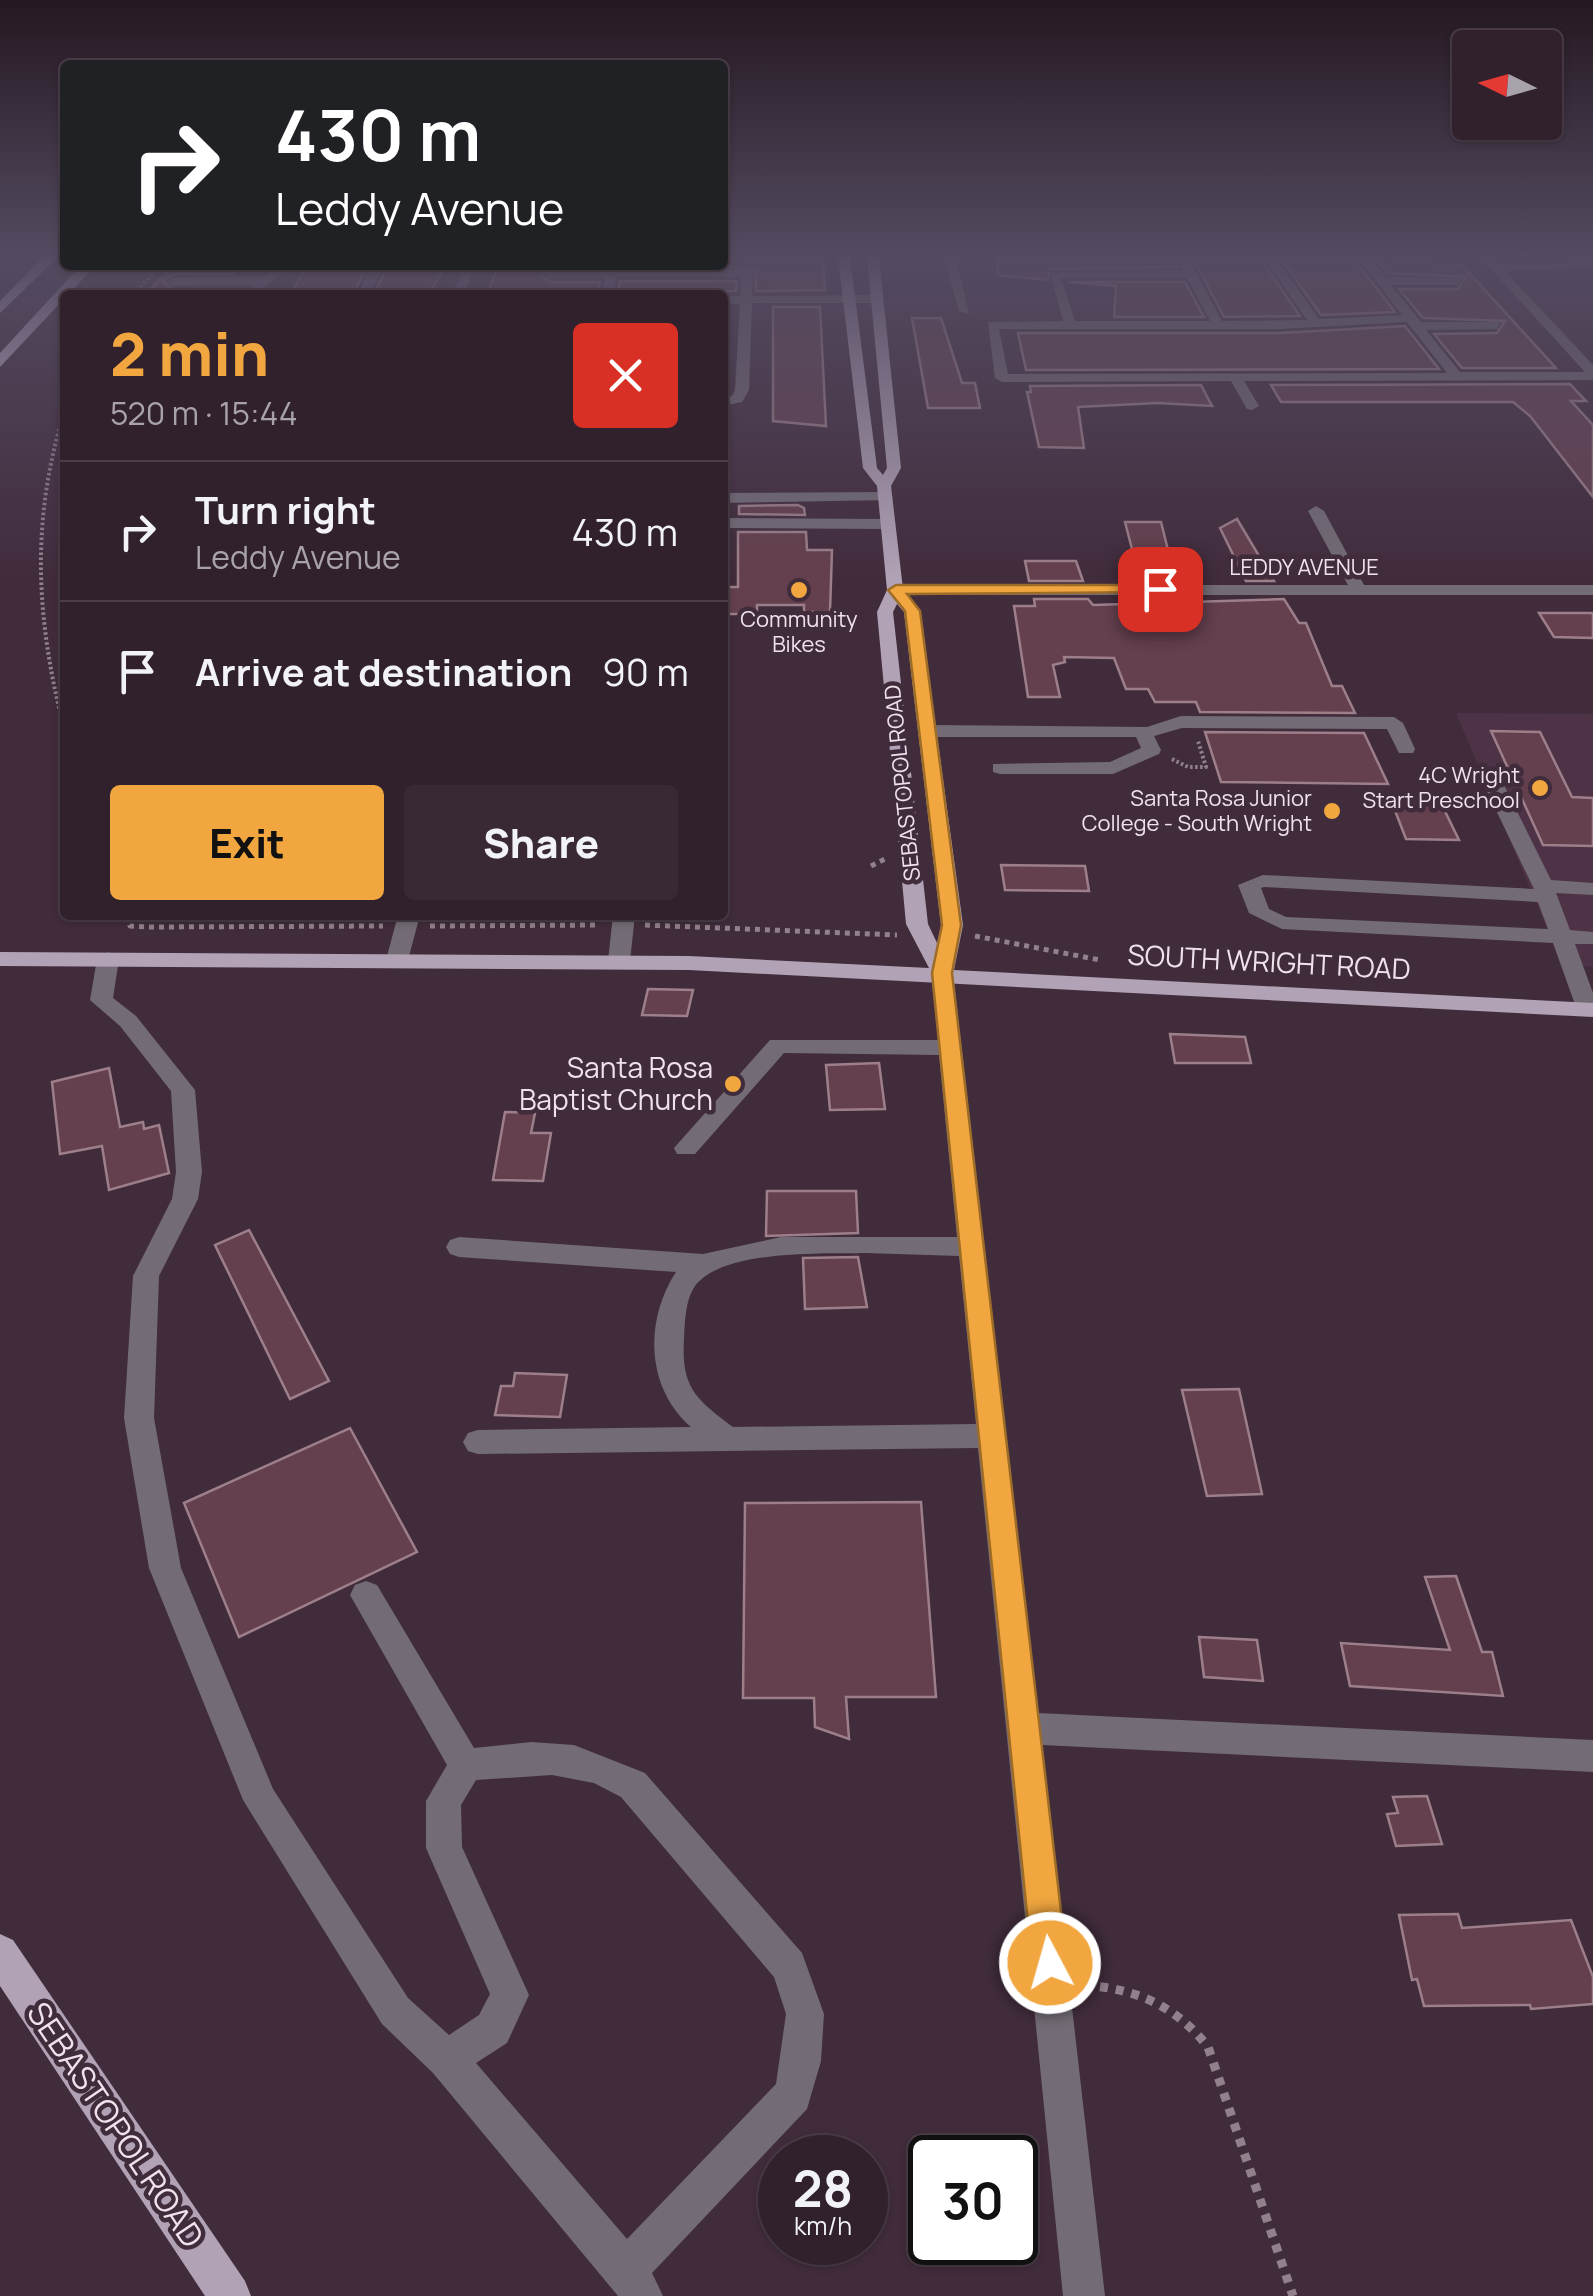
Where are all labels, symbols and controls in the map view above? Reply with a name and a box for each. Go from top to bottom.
north arrow [1452,30,1562,140]
map controls [1452,30,1562,140]
text: 430 m [275,86,481,182]
icon: right [110,100,240,230]
text: Leddy Avenue [275,177,564,239]
text: 2 min [110,312,269,394]
button: close [573,323,678,428]
text: 520 m · 15:44 [110,391,298,435]
text: Turn right [195,483,376,535]
icon: right [110,504,165,559]
text: 430 m [572,505,678,557]
text: Leddy Avenue [195,535,401,579]
pin [1118,547,1203,632]
street label: LEDDY AVENUE [1229,552,1379,582]
icon: arrive [1133,562,1188,617]
marker: Community Bikes [788,579,810,601]
place label: Community Bikes [740,604,858,659]
icon: arrive [110,644,165,699]
text: Arrive at destination [195,645,572,697]
text: 90 m [602,645,689,697]
street label: SEBASTOPOL ROAD [877,683,927,883]
place label: 4C Wright Start Preschool [1362,760,1520,815]
marker: 4C Wright Start Preschool [1529,777,1551,799]
place label: Santa Rosa Junior College - South Wright [1082,783,1312,838]
button: Exit [110,785,384,900]
button: Share [404,785,678,900]
marker: Santa Rosa Junior College - South Wright [1321,800,1343,822]
street label: SOUTH WRIGHT ROAD [1127,935,1412,987]
place label: Santa Rosa Baptist Church [519,1048,713,1118]
marker: Santa Rosa Baptist Church [722,1073,744,1095]
position arrow [998,1911,1102,2015]
street label: SEBASTOPOL ROAD [17,1993,214,2256]
speed limit sign: 30 [908,2135,1038,2265]
text: 28 [793,2154,853,2222]
text: km/h [794,2208,852,2243]

